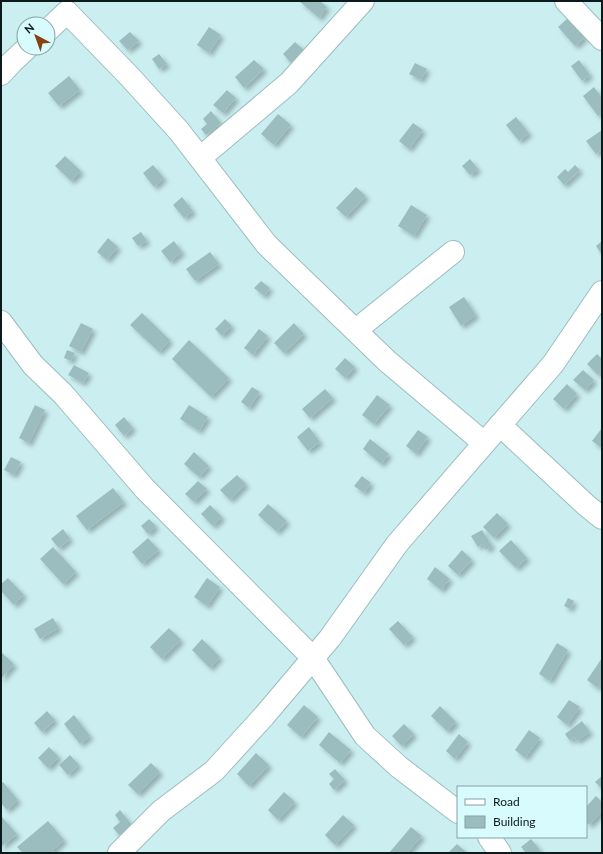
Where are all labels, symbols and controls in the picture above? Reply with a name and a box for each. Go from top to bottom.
north arrow [16,16,56,56]
text: N [22,20,37,36]
legend [457,786,587,838]
text: Road [493,794,520,809]
text: Building [493,814,536,829]

